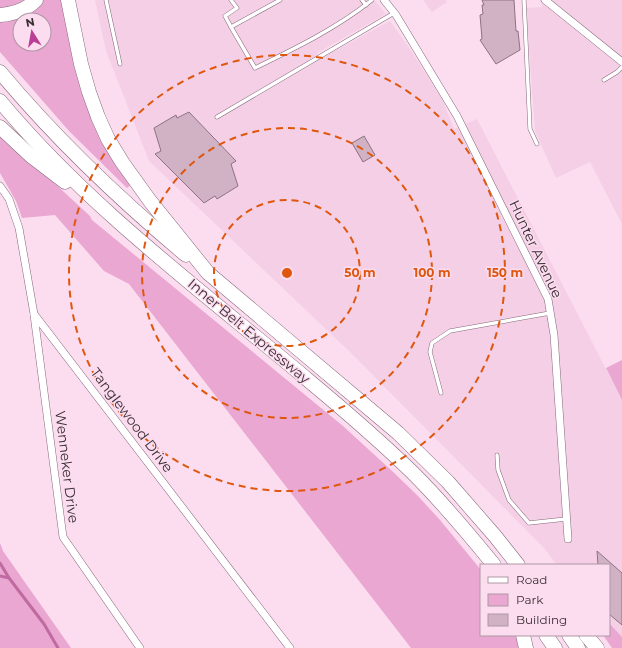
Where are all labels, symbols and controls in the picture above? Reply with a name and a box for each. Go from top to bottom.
north arrow [12,12,52,52]
text: N [24,14,36,30]
street label: Hunter Avenue [505,197,567,301]
text: 50 m [344,265,376,280]
text: 100 m [414,265,450,280]
text: 150 m [487,265,523,280]
centre of rings [280,266,294,280]
street label: Inner Belt Expressway [184,275,314,388]
street label: Tanglewood Drive [87,364,177,476]
street label: Wenneker Drive [51,410,83,524]
legend [480,564,610,636]
text: Road [516,572,547,587]
text: Park [516,592,544,607]
text: Building [516,612,567,627]

